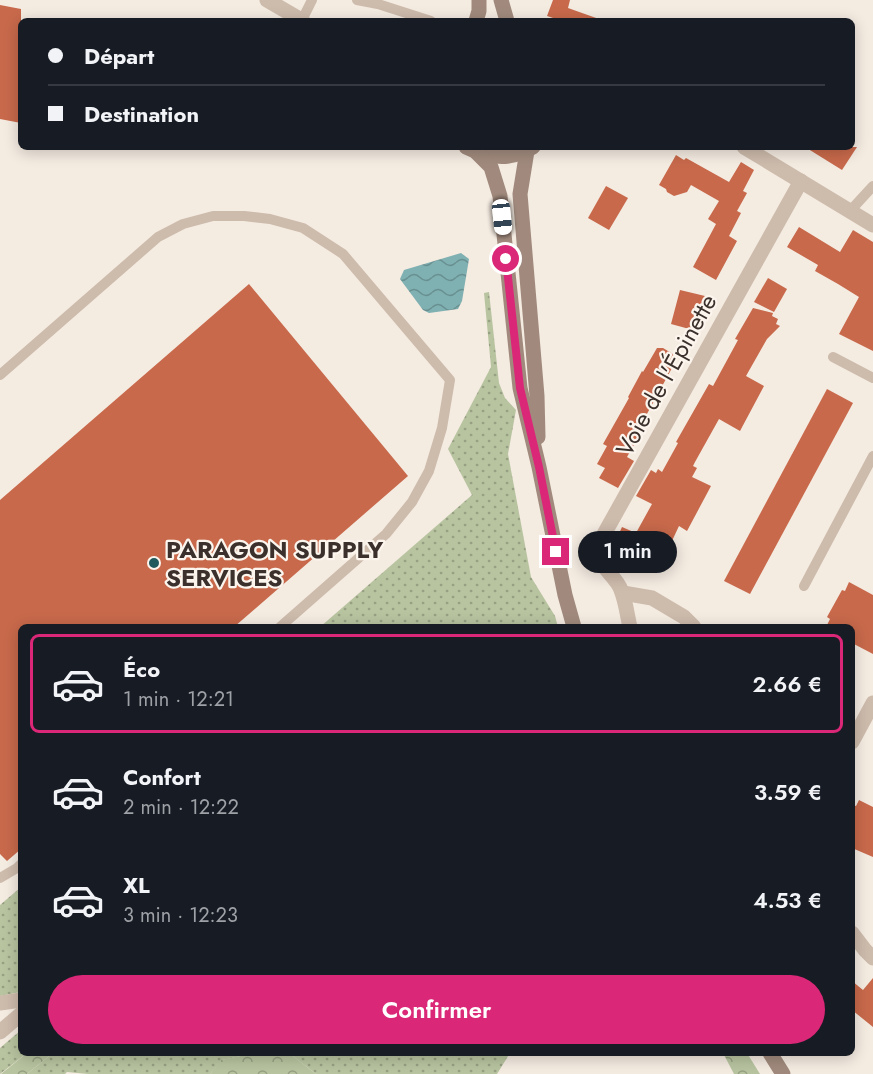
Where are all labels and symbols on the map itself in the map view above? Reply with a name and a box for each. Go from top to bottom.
car [491,198,513,236]
route start [492,245,519,272]
street label: Voie de l'Épinette [607,288,725,462]
callout: 1 min [577,531,676,573]
place label: PARAGON SUPPLY SERVICES [166,532,384,595]
route end [542,538,569,565]
marker: PARAGON SUPPLY SERVICES [147,556,161,570]

